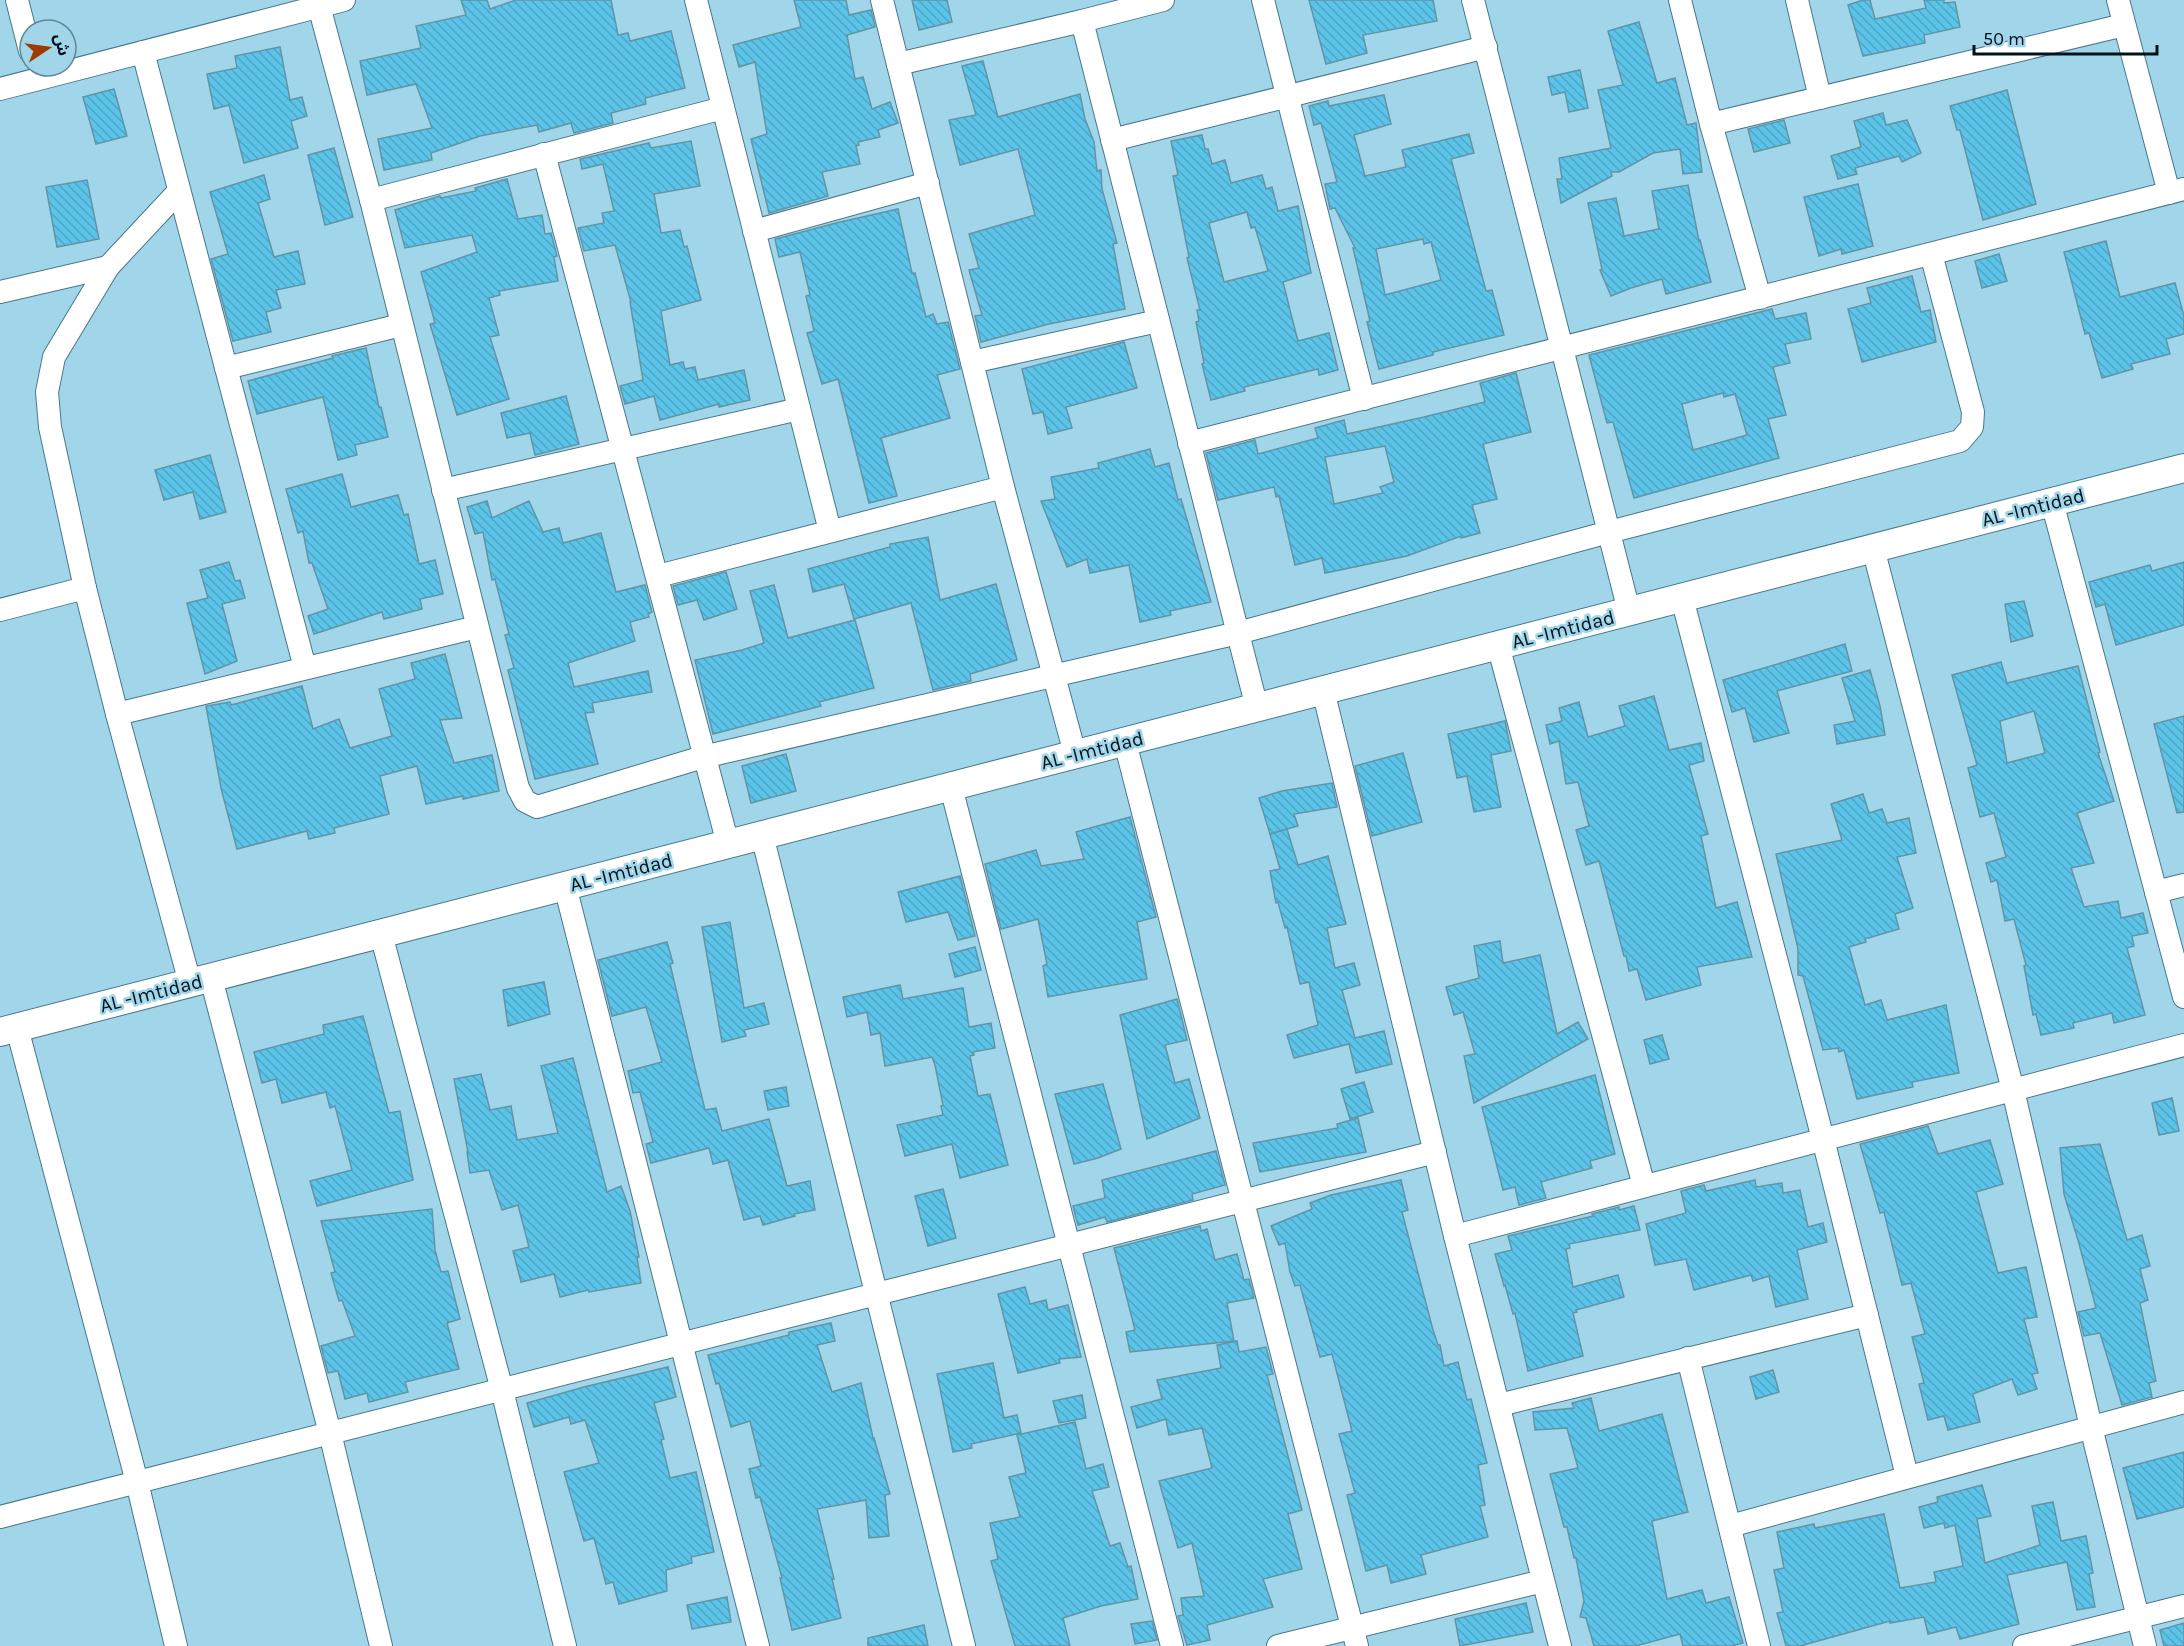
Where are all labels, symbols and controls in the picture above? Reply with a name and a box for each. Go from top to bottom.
north arrow [18,18,78,78]
scale bar [1974,18,2157,56]
text: 50 m [1983,28,2025,50]
text: ش [50,32,74,58]
street label: AL -Imtidad [1979,484,2087,531]
street label: AL -Imtidad [1509,606,1617,653]
street label: AL -Imtidad [1038,727,1146,774]
street label: AL -Imtidad [567,849,675,896]
street label: AL -Imtidad [97,970,205,1017]

